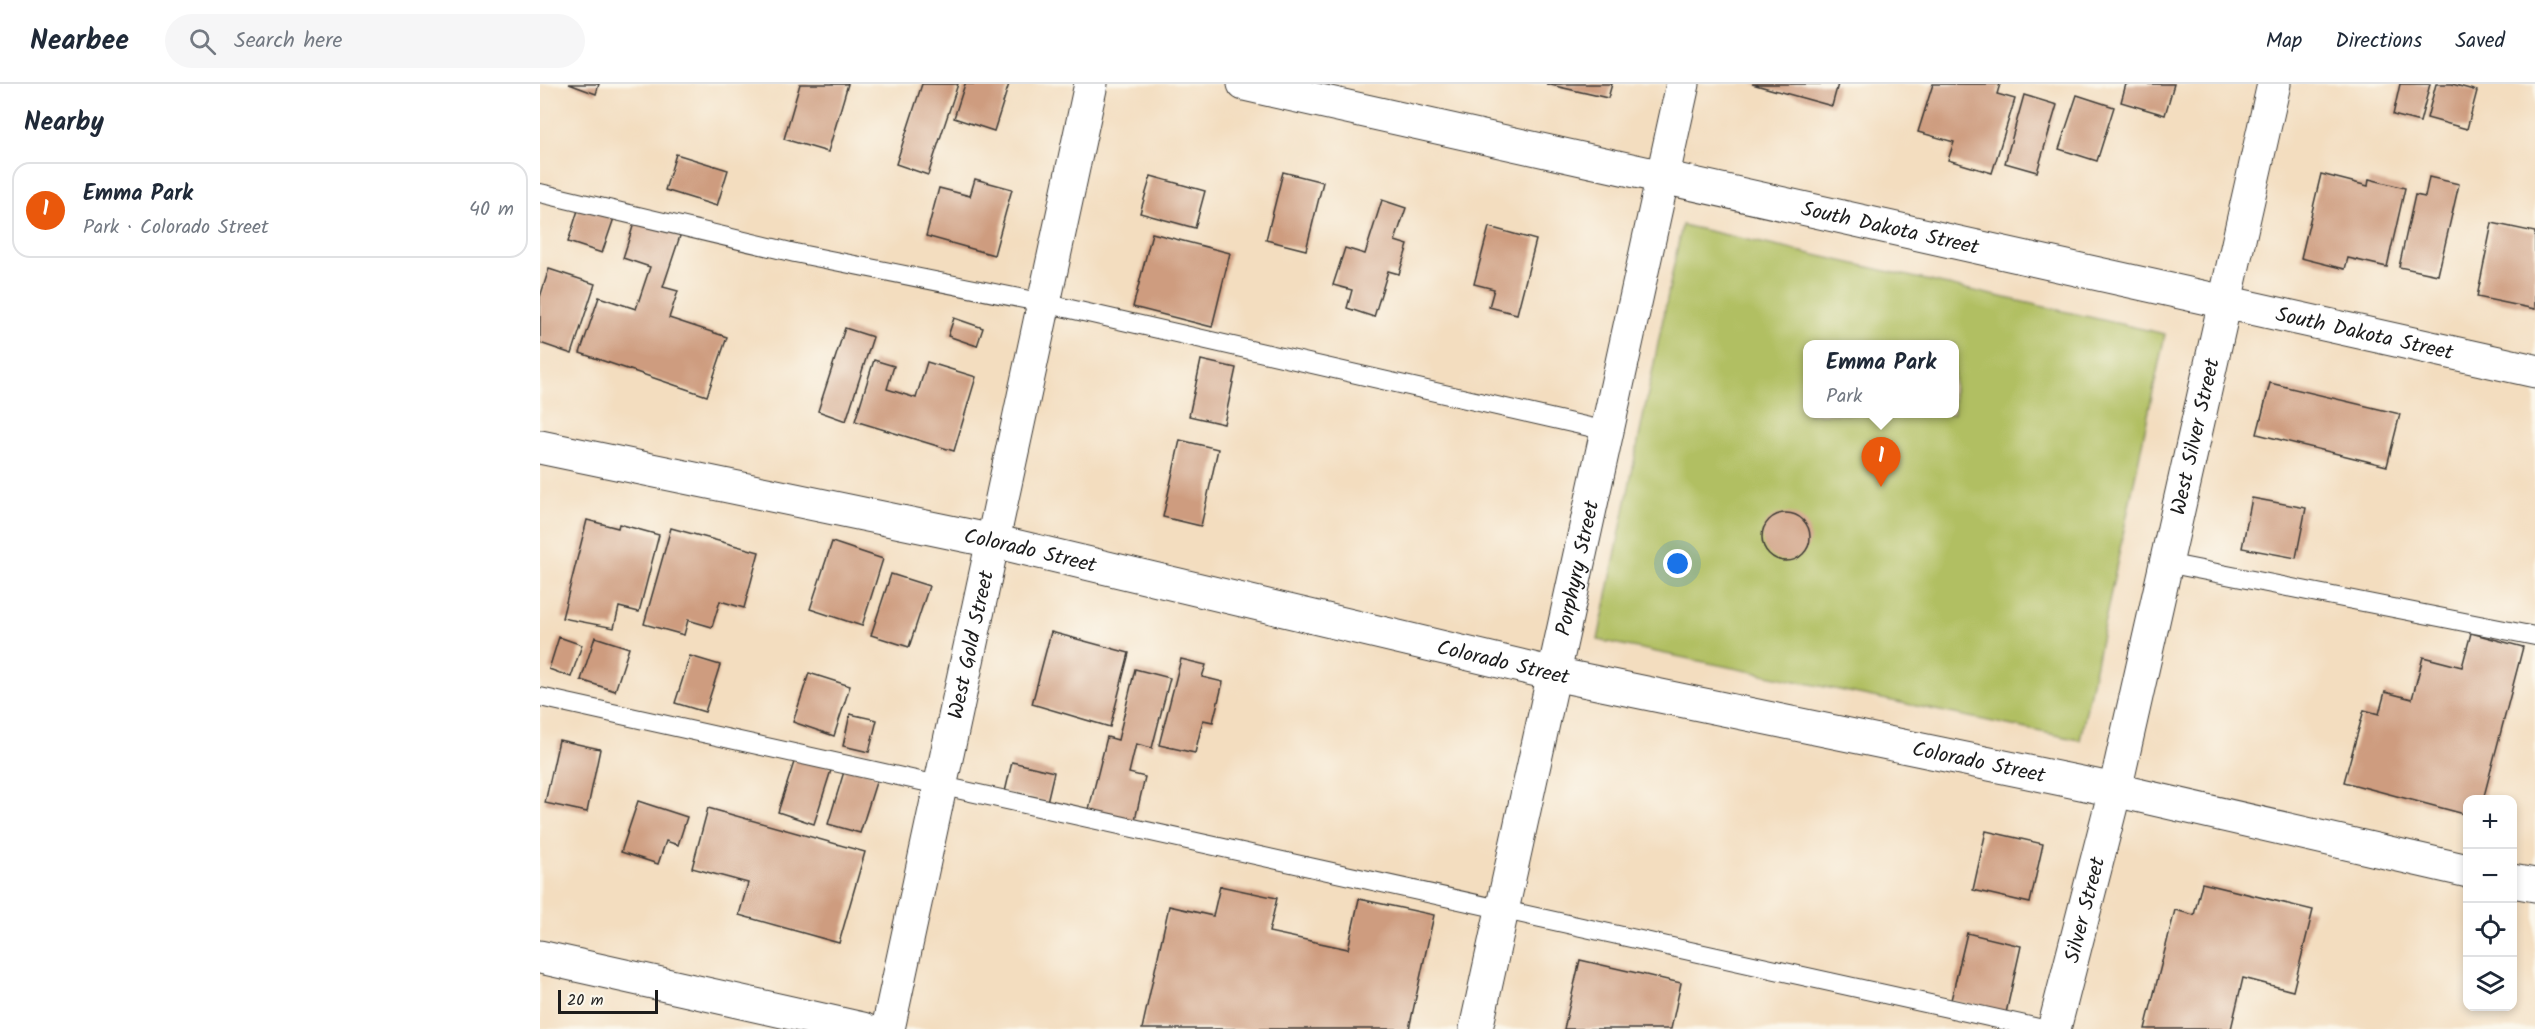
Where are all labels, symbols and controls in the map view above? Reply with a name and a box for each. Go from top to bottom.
search box [165,14,585,68]
text: Nearbee [30,19,129,64]
text: Search here [234,24,342,59]
icon: search [186,25,219,58]
text: Map [2266,25,2302,58]
text: Directions [2335,25,2422,58]
text: Saved [2455,25,2505,58]
text: Nearby [24,102,104,144]
text: Emma Park [83,177,193,212]
street label: South Dakota Street [1798,193,1983,265]
text: 1 [42,194,49,226]
text: 40 m [469,194,514,226]
text: Park · Colorado Street [83,212,269,244]
street label: South Dakota Street [2272,299,2457,371]
popup [1803,340,1959,418]
text: Emma Park [1826,346,1936,381]
street label: West Silver Street [2162,354,2230,518]
text: Park [1826,381,1862,413]
pin: 1 [1862,438,1900,487]
street label: Porphyry Street [1548,497,1609,639]
street label: Colorado Street [961,520,1100,583]
your location [1663,549,1692,578]
street label: West Gold Street [940,567,1004,722]
street label: Colorado Street [1433,632,1573,695]
street label: Colorado Street [1909,733,2049,793]
map controls [2463,795,2517,1011]
button: + [2463,795,2517,849]
button: − [2463,849,2517,903]
street label: Silver Street [2056,853,2115,967]
button: locate [2463,903,2517,957]
button: layers [2463,957,2517,1011]
scale bar [558,987,658,1014]
text: 20 m [567,988,603,1013]

